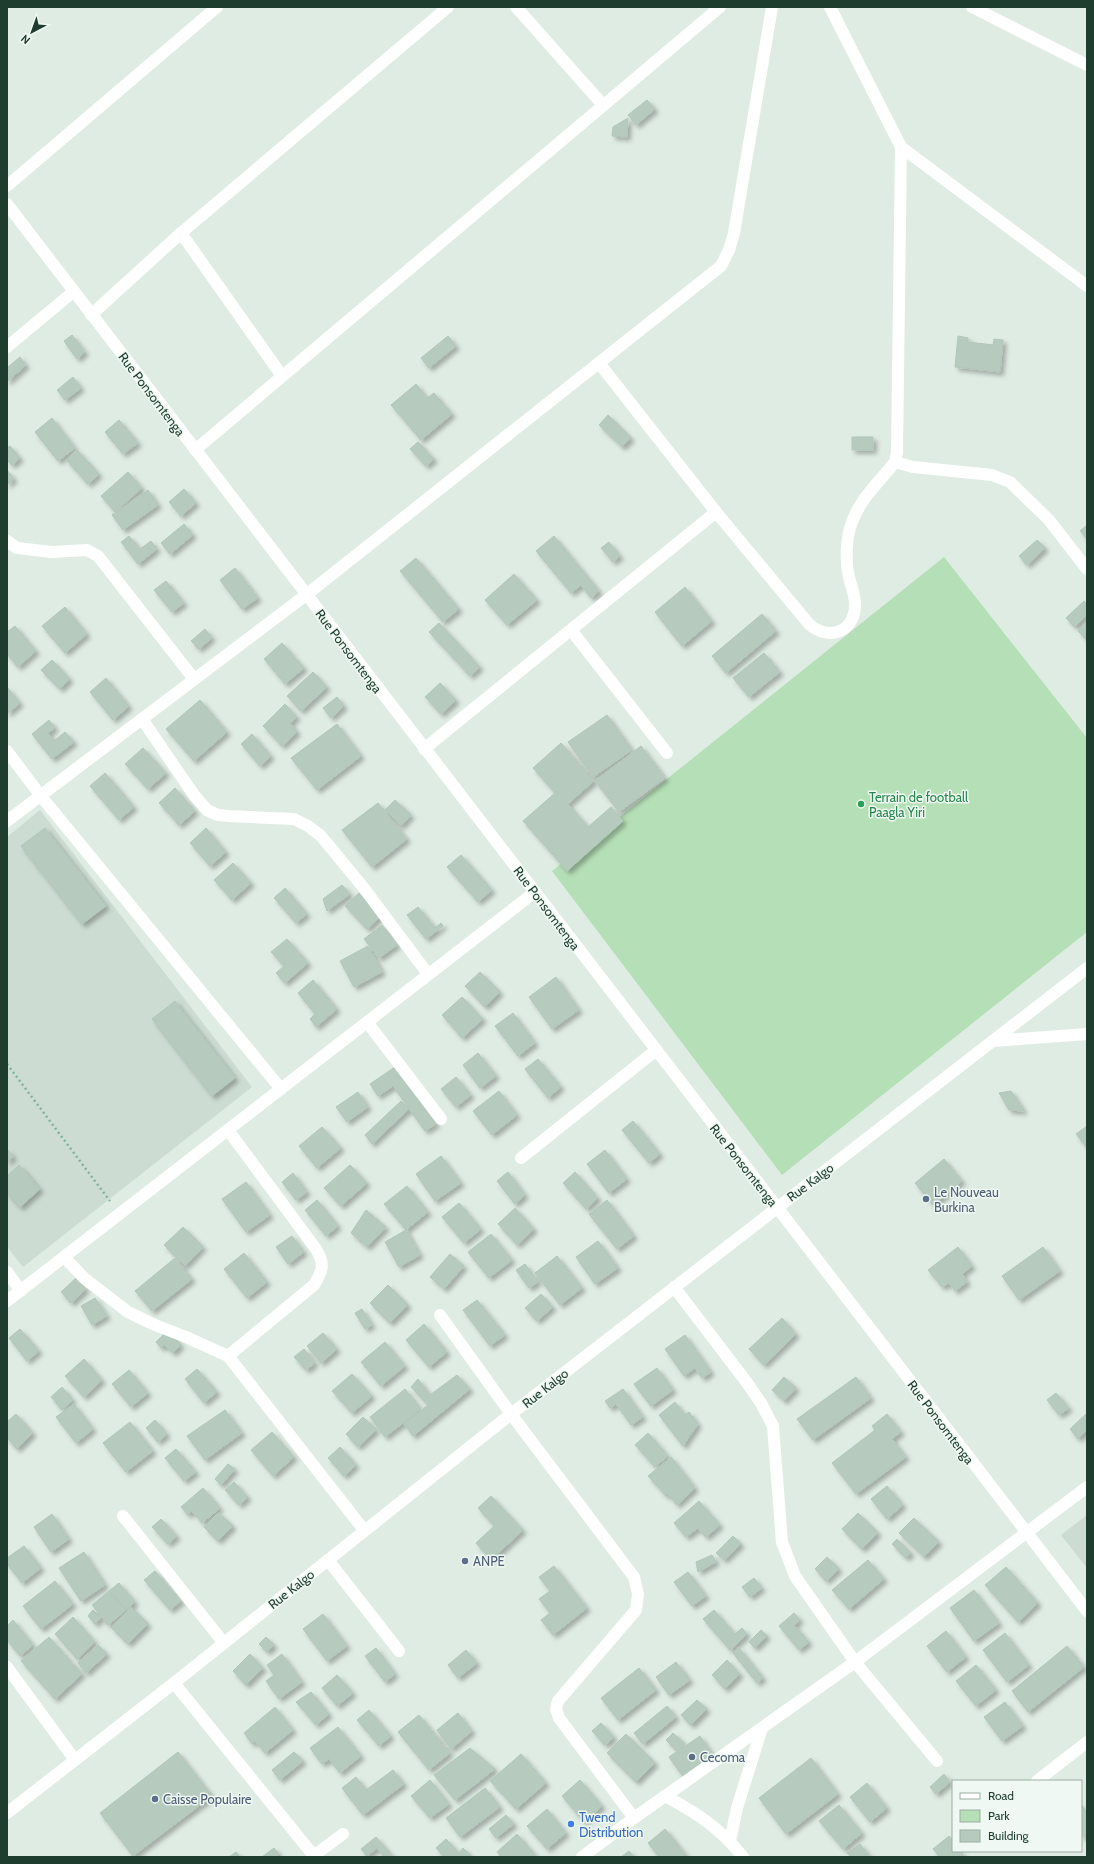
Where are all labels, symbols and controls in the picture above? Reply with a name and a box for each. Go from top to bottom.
north arrow [12,12,52,52]
text: N [18,32,33,47]
street label: Rue Ponsomtenga [115,349,189,440]
street label: Rue Ponsomtenga [312,606,386,697]
place label: Terrain de football Paagla Yiri [869,789,968,820]
marker: Terrain de football Paagla Yiri [856,799,866,809]
street label: Rue Ponsomtenga [510,863,584,954]
street label: Rue Ponsomtenga [707,1120,782,1210]
street label: Rue Kalgo [783,1159,837,1205]
place label: Le Nouveau Burkina [934,1184,999,1215]
marker: Le Nouveau Burkina [921,1194,931,1204]
street label: Rue Kalgo [519,1365,571,1411]
street label: Rue Ponsomtenga [904,1377,978,1468]
place label: ANPE [473,1553,505,1569]
marker: ANPE [460,1556,470,1566]
street label: Rue Kalgo [265,1566,317,1612]
place label: Cecoma [700,1749,746,1765]
marker: Cecoma [687,1752,697,1762]
legend [952,1780,1082,1852]
text: Road [988,1788,1014,1803]
place label: Caisse Populaire [163,1791,252,1807]
marker: Caisse Populaire [150,1794,160,1804]
text: Park [988,1808,1010,1823]
place label: Twend Distribution [579,1809,643,1840]
marker: Twend Distribution [566,1819,576,1829]
text: Building [988,1828,1030,1843]

